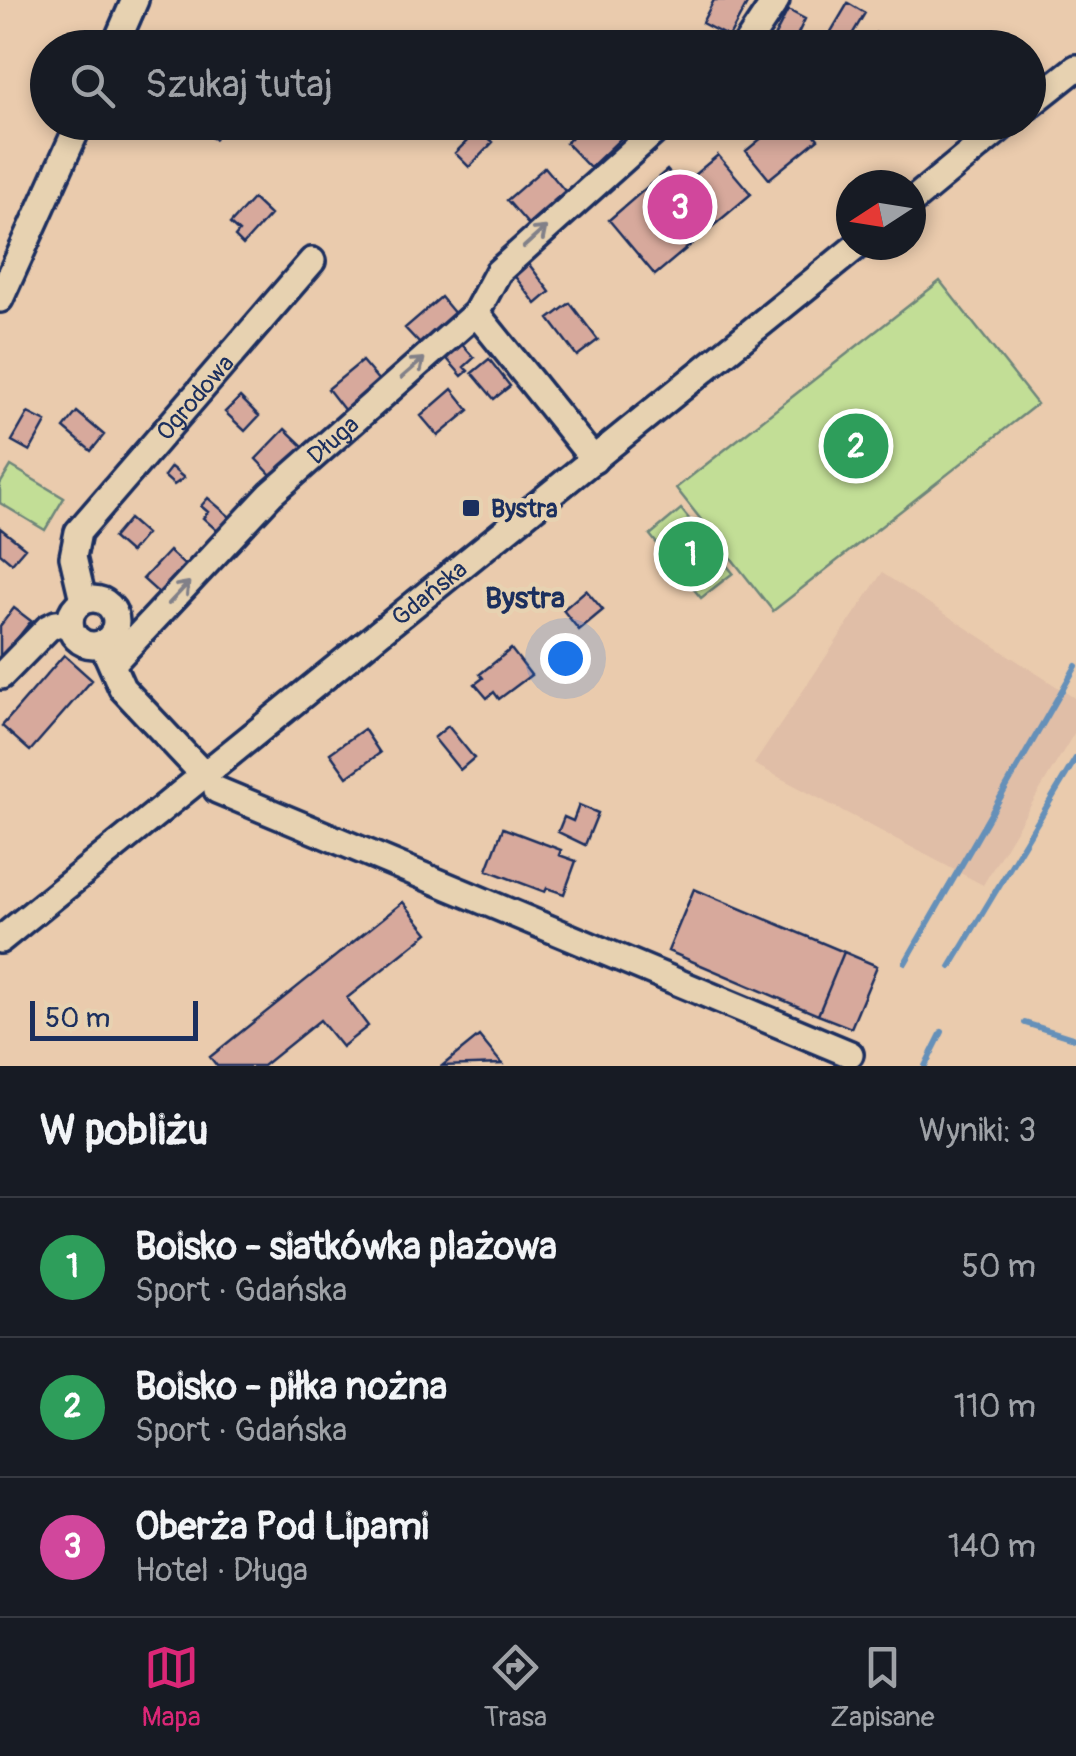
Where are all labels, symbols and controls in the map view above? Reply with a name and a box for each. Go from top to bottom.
search box [30,30,1046,140]
icon: search [65,58,120,113]
text: Szukaj tutaj [145,61,333,109]
pin: 3 [648,170,712,244]
north arrow [836,170,926,260]
one-way arrow [522,225,546,249]
street label: Ogrodowa [150,349,241,447]
one-way arrow [400,357,425,380]
pin: 2 [824,408,888,484]
street label: Długa [301,410,366,472]
place label: Bystra [491,494,558,525]
marker: Bystra [460,497,482,519]
pin: 1 [658,516,724,592]
street label: Gdańska [386,554,474,634]
district label: Bystra [485,580,565,617]
one-way arrow [167,581,190,606]
your location [540,633,591,684]
scale bar [30,996,198,1040]
text: 50 m [45,1001,110,1036]
text: W pobliżu [40,1105,208,1157]
text: Wyniki: 3 [919,1111,1036,1151]
text: Boisko - siatkówka plażowa [135,1223,557,1271]
text: 1 [66,1247,79,1287]
text: 50 m [961,1247,1036,1287]
text: Sport · Gdańska [135,1271,347,1311]
text: Boisko - piłka nożna [135,1363,447,1411]
text: 2 [64,1387,81,1427]
text: 110 m [954,1387,1036,1427]
text: Sport · Gdańska [135,1411,347,1451]
text: Oberża Pod Lipami [135,1503,428,1551]
text: 3 [64,1527,81,1567]
text: 140 m [948,1527,1036,1567]
text: Hotel · Długa [135,1551,308,1591]
tab: Mapa [141,1640,201,1735]
tab: Trasa [484,1640,547,1735]
tab: Zapisane [830,1640,935,1735]

